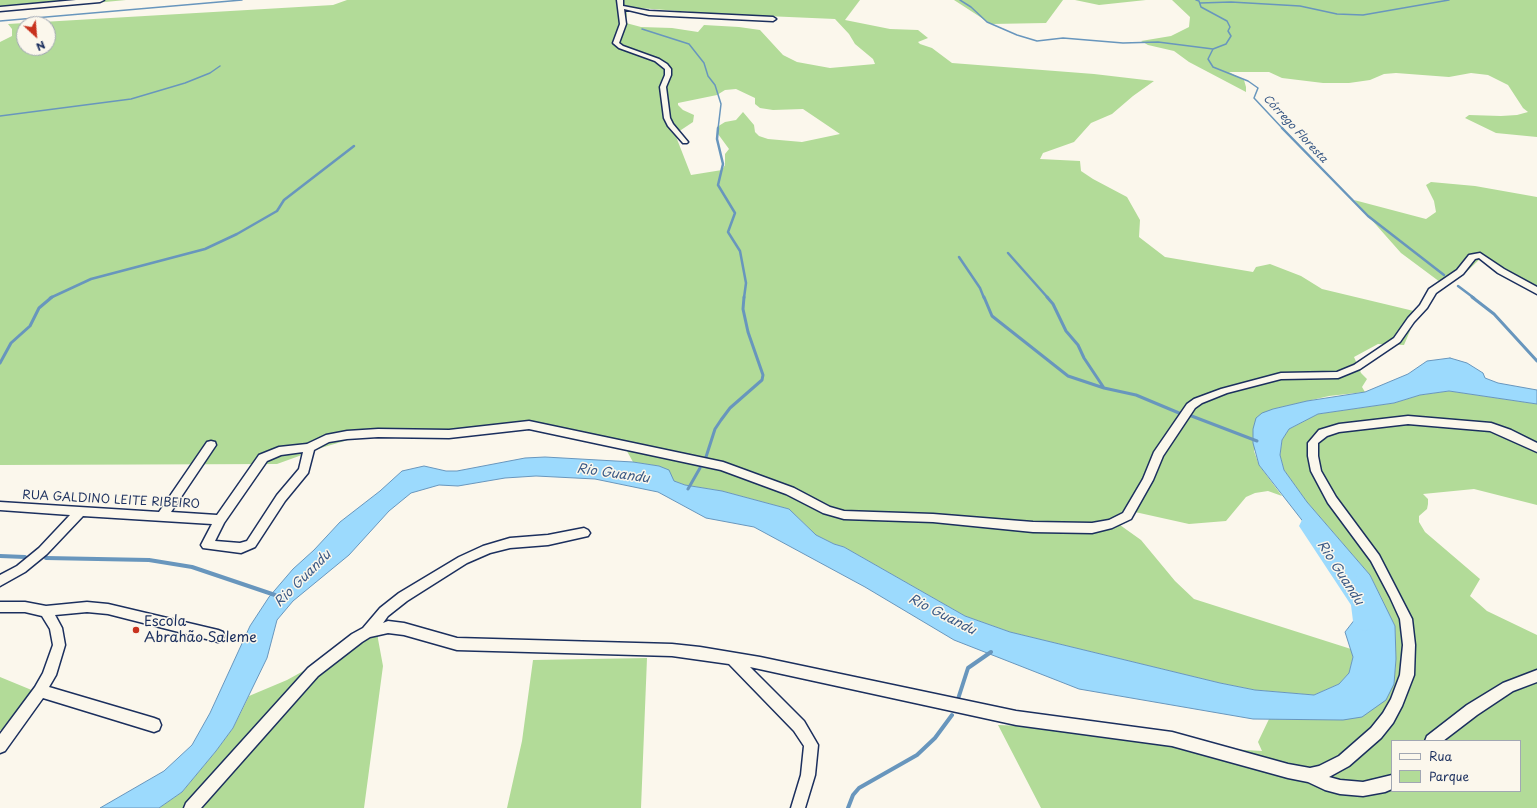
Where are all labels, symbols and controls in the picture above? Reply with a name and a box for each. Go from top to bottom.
north arrow [16,16,56,56]
text: N [33,37,49,56]
water label: Córrego Floresta [1260,92,1330,166]
water label: Rio Guandu [576,461,650,487]
street label: RUA GALDINO LEITE RIBEIRO [22,488,200,512]
water label: Rio Guandu [1313,538,1367,608]
water label: Rio Guandu [272,548,334,610]
water label: Rio Guandu [906,591,978,639]
place label: Escola Abrahão Saleme [144,614,257,646]
marker: Escola Abrahão Saleme [131,625,141,635]
legend [1391,740,1521,792]
text: Rua [1429,747,1452,765]
text: Parque [1429,767,1469,785]

